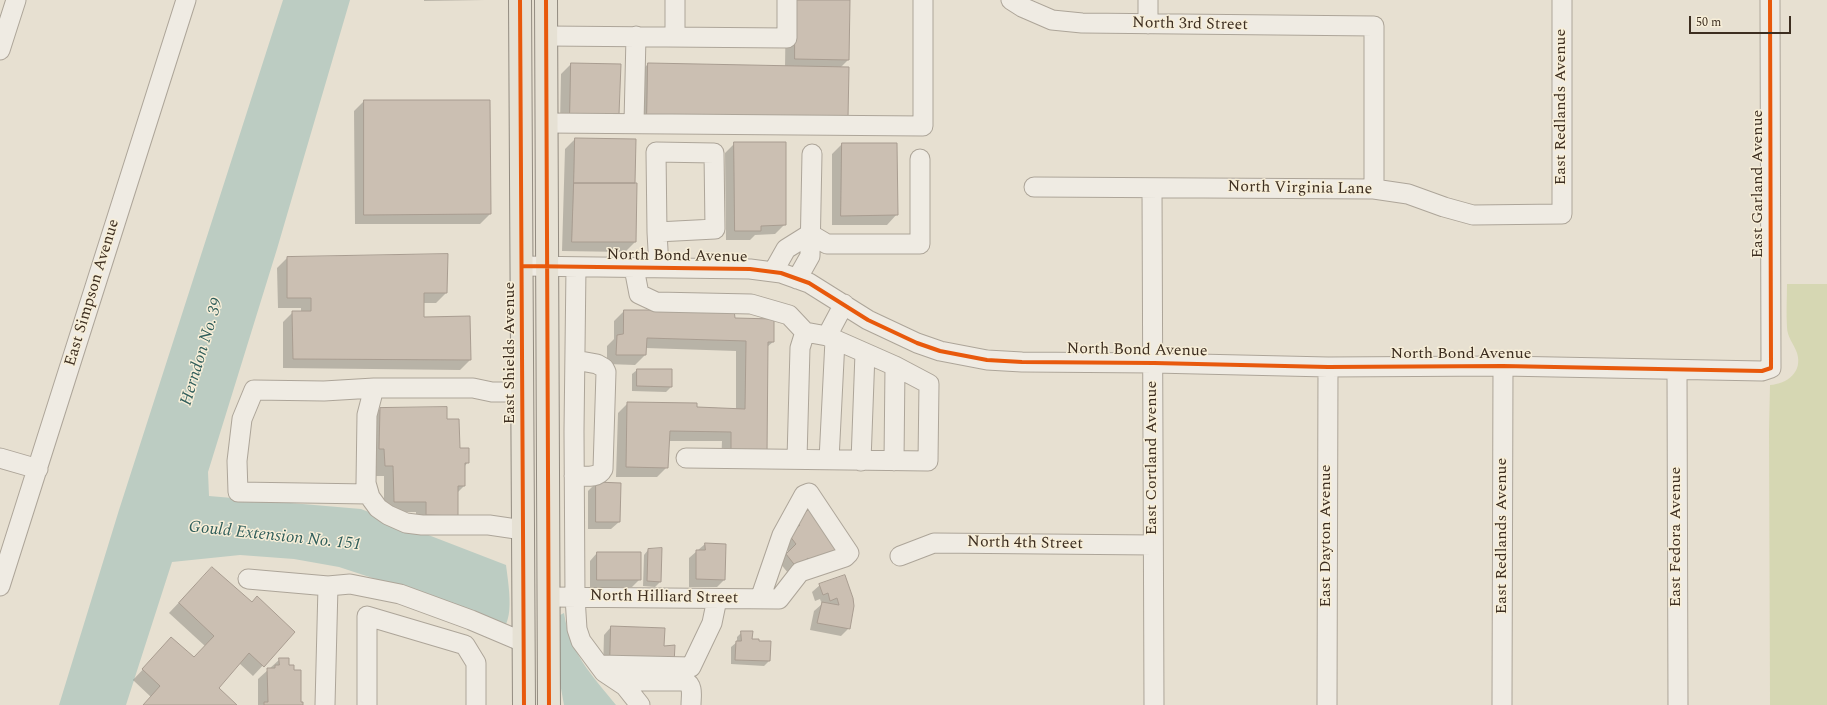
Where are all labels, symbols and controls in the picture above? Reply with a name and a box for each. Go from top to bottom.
scale bar [1691,8,1793,34]
text: 50 m [1696,13,1721,32]
street label: North 3rd Street [1132,14,1248,36]
street label: East Redlands Avenue [1552,29,1572,185]
street label: East Garland Avenue [1749,110,1769,258]
street label: North Virginia Lane [1227,178,1373,200]
street label: East Simpson Avenue [61,217,125,369]
street label: North Bond Avenue [606,246,748,268]
street label: East Shields Avenue [501,282,521,424]
water label: Herndon No. 39 [177,296,229,408]
street label: North Bond Avenue [1066,340,1208,362]
street label: North Bond Avenue [1390,345,1532,365]
street label: East Cortland Avenue [1143,381,1163,535]
street label: East Redlands Avenue [1493,458,1513,614]
street label: East Dayton Avenue [1317,465,1337,607]
street label: East Fedora Avenue [1667,467,1687,607]
water label: Gould Extension No. 151 [188,518,362,556]
street label: North 4th Street [967,533,1083,555]
street label: North Hilliard Street [590,587,738,609]

